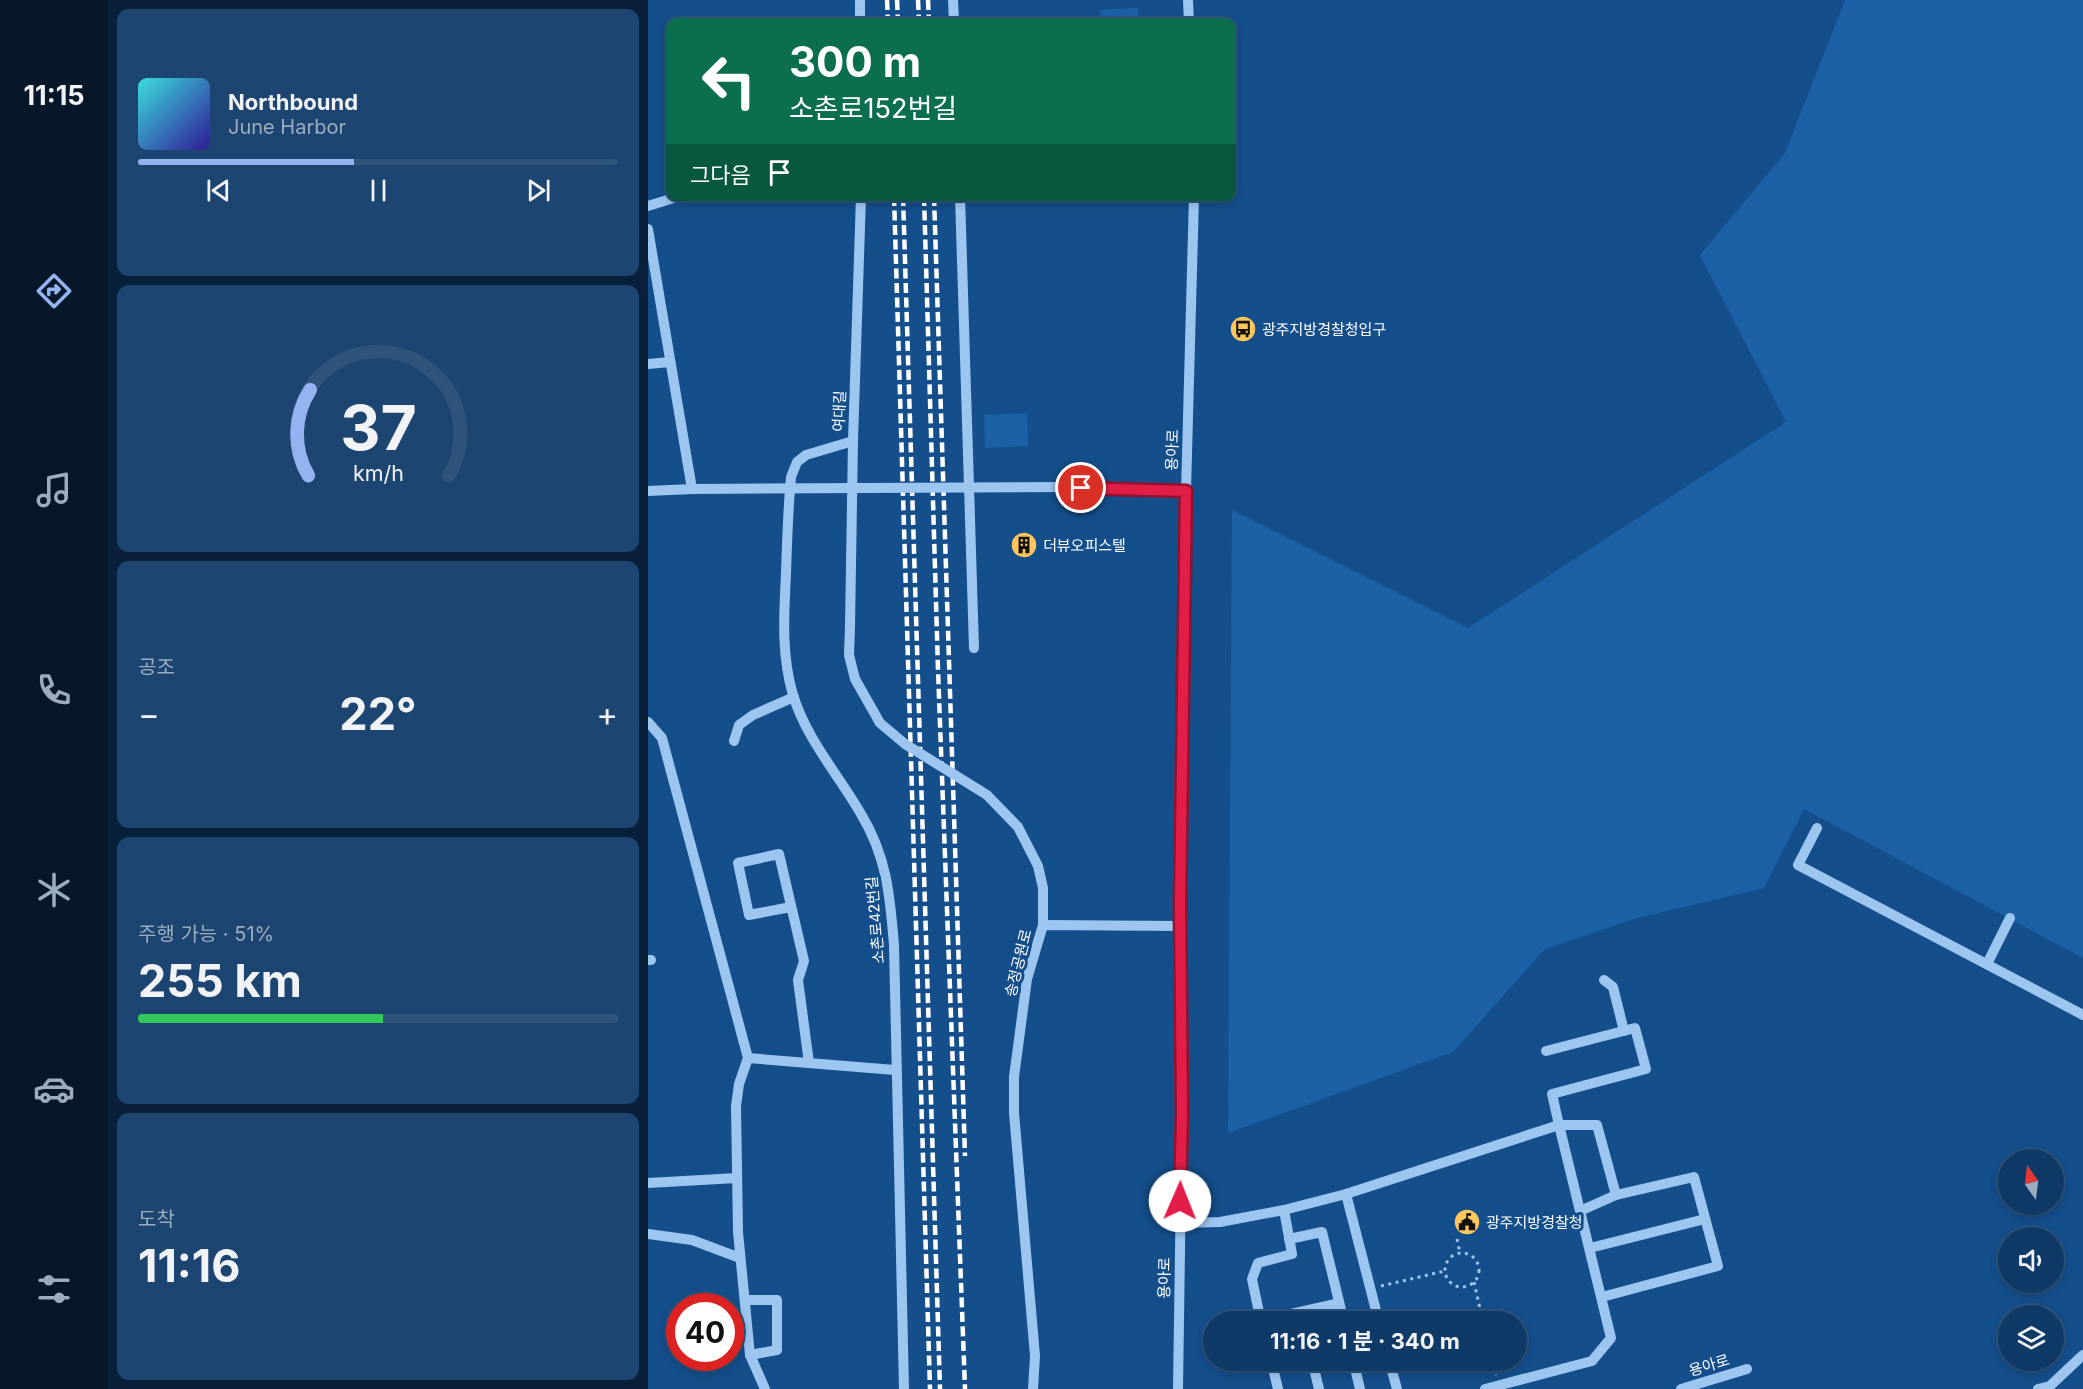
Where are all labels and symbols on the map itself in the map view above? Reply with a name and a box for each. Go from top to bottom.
bus stop icon: 광주지방경찰청입구 [1228,314,1258,344]
place label: 광주지방경찰청입구 [1262,320,1386,339]
street label: 여대길 [828,390,850,432]
street label: 용아로 [1162,429,1182,471]
pin [1055,462,1106,513]
building icon: 더뷰오피스텔 [1009,530,1039,560]
place label: 더뷰오피스텔 [1043,536,1126,555]
street label: 소촌로42번길 [862,875,888,965]
street label: 송정공원로 [1000,927,1036,999]
north arrow [1998,1149,2064,1215]
position arrow [1148,1169,1212,1233]
public building icon: 광주지방경찰청 [1452,1207,1482,1237]
place label: 광주지방경찰청 [1486,1213,1583,1232]
street label: 용아로 [1154,1257,1174,1299]
speed limit sign: 40 [666,1293,744,1371]
street label: 용아로 [1686,1350,1732,1380]

